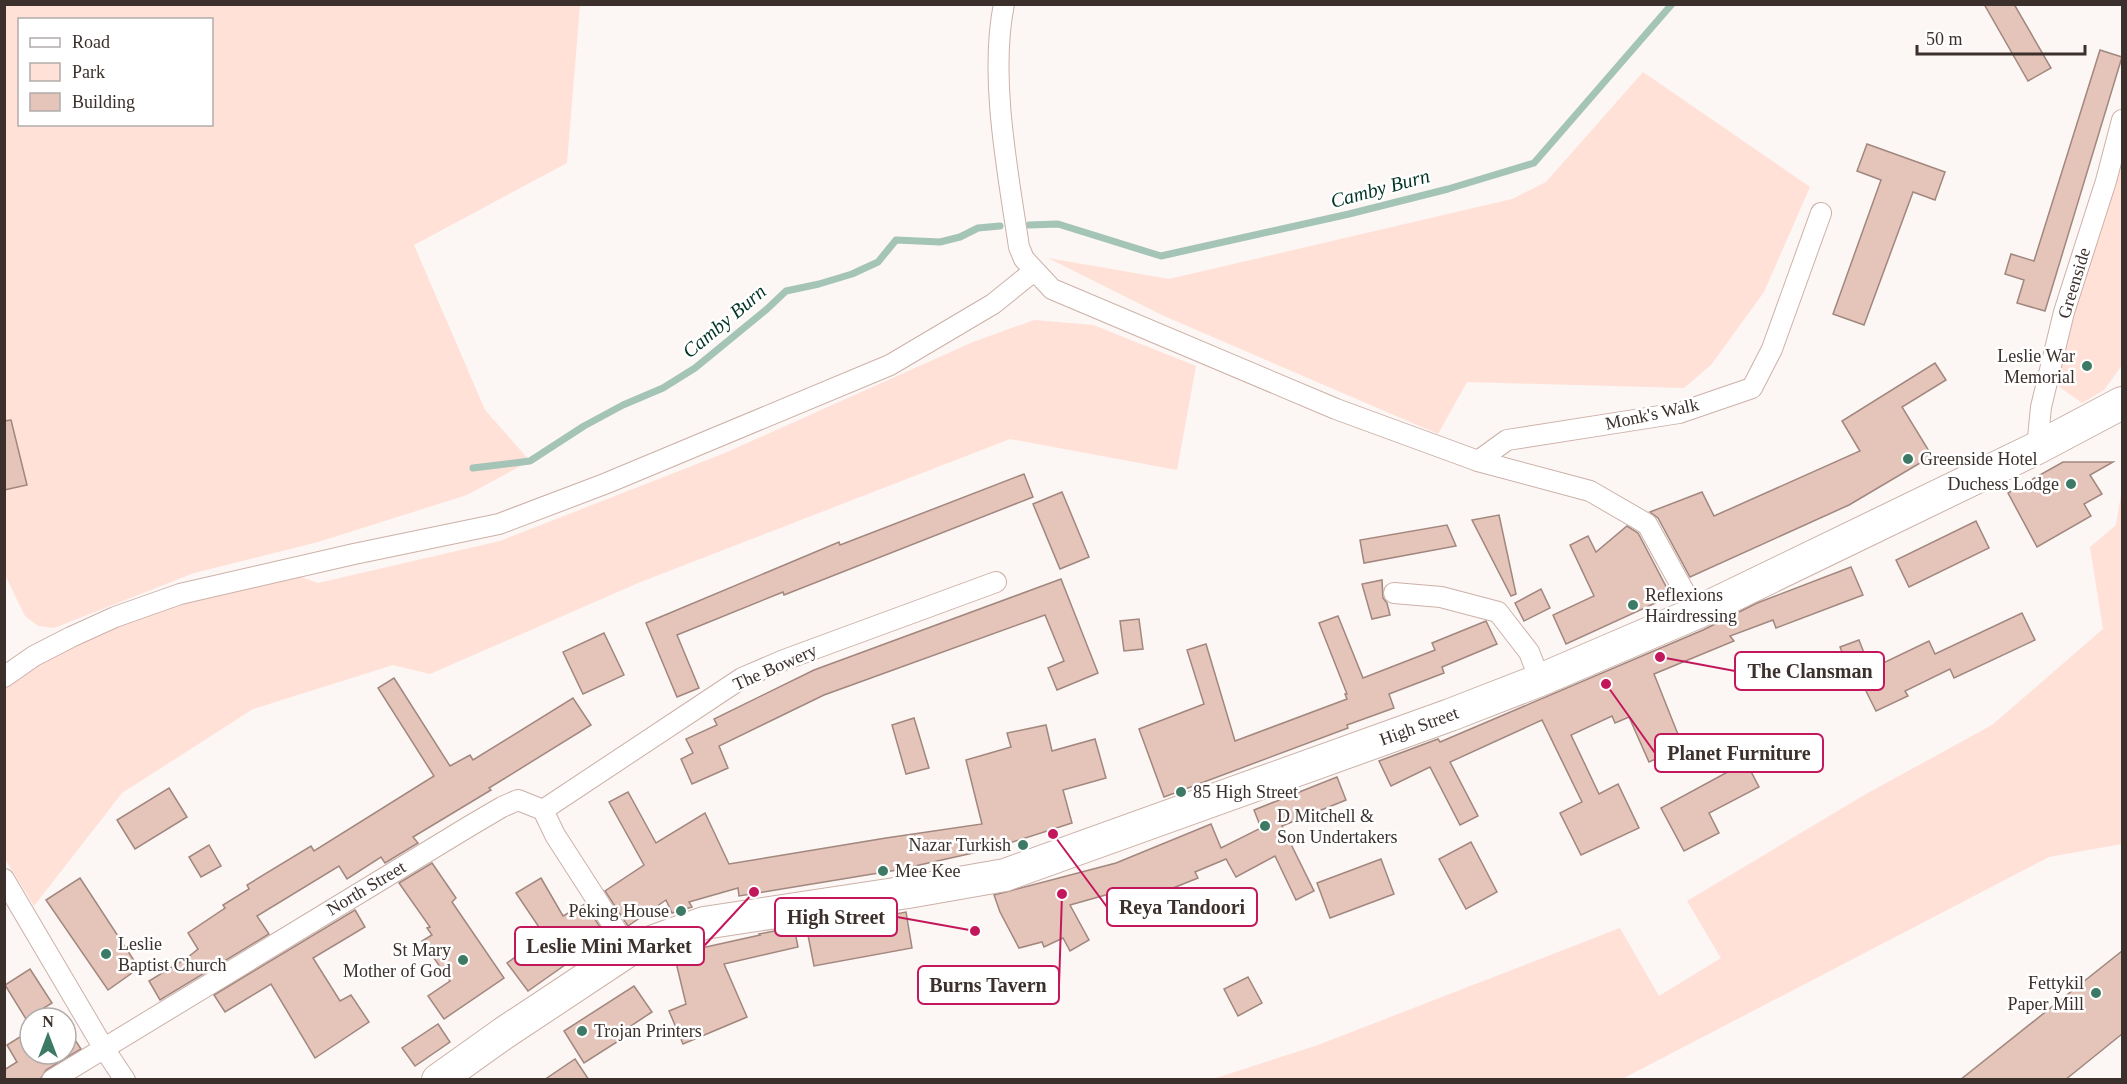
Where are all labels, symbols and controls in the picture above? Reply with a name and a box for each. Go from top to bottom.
legend [18,18,213,126]
scale bar [1917,18,2085,56]
text: 50 m [1926,29,1963,49]
text: Road [72,32,110,52]
text: Park [72,62,105,82]
text: Building [72,92,135,112]
water label: Camby Burn [1328,164,1432,213]
street label: Greenside [2054,245,2094,321]
water label: Camby Burn [678,280,771,363]
place label: Leslie War Memorial [1997,346,2075,387]
marker: Leslie War Memorial [2080,359,2094,373]
street label: Monk's Walk [1603,394,1701,434]
place label: Greenside Hotel [1920,449,2037,469]
marker: Greenside Hotel [1901,452,1915,466]
place label: Duchess Lodge [1948,474,2059,494]
marker: Duchess Lodge [2064,477,2078,491]
place label: Reflexions Hairdressing [1645,585,1737,626]
marker: Reflexions Hairdressing [1626,598,1640,612]
street label: The Bowery [730,640,820,694]
callout: The Clansman [1735,652,1884,690]
text: The Clansman [1747,660,1873,682]
street label: High Street [1377,702,1461,750]
callout: Planet Furniture [1655,734,1823,772]
text: Planet Furniture [1667,742,1811,764]
place label: 85 High Street [1193,782,1298,802]
marker: 85 High Street [1174,785,1188,799]
place label: D Mitchell & Son Undertakers [1277,806,1397,847]
marker: D Mitchell & Son Undertakers [1258,819,1272,833]
place label: Nazar Turkish [909,835,1011,855]
marker: Nazar Turkish [1016,838,1030,852]
street label: North Street [323,857,409,919]
place label: Mee Kee [895,861,960,881]
marker: Mee Kee [876,864,890,878]
callout: Reya Tandoori [1107,888,1257,926]
text: Reya Tandoori [1119,896,1246,919]
callout: High Street [775,898,897,936]
place label: Peking House [569,901,669,921]
marker: Peking House [674,904,688,918]
text: High Street [787,906,885,929]
callout: Leslie Mini Market [515,927,704,965]
place label: Leslie Baptist Church [118,934,227,975]
text: Leslie Mini Market [526,935,692,957]
place label: St Mary Mother of God [343,940,451,981]
marker: Leslie Baptist Church [99,947,113,961]
marker: St Mary Mother of God [456,953,470,967]
callout: Burns Tavern [918,966,1059,1004]
place label: Fettykil Paper Mill [2008,973,2084,1014]
text: Burns Tavern [929,974,1047,996]
marker: Fettykil Paper Mill [2089,986,2103,1000]
north arrow [18,1006,78,1066]
text: N [42,1013,54,1030]
place label: Trojan Printers [594,1021,702,1041]
marker: Trojan Printers [575,1024,589,1038]

